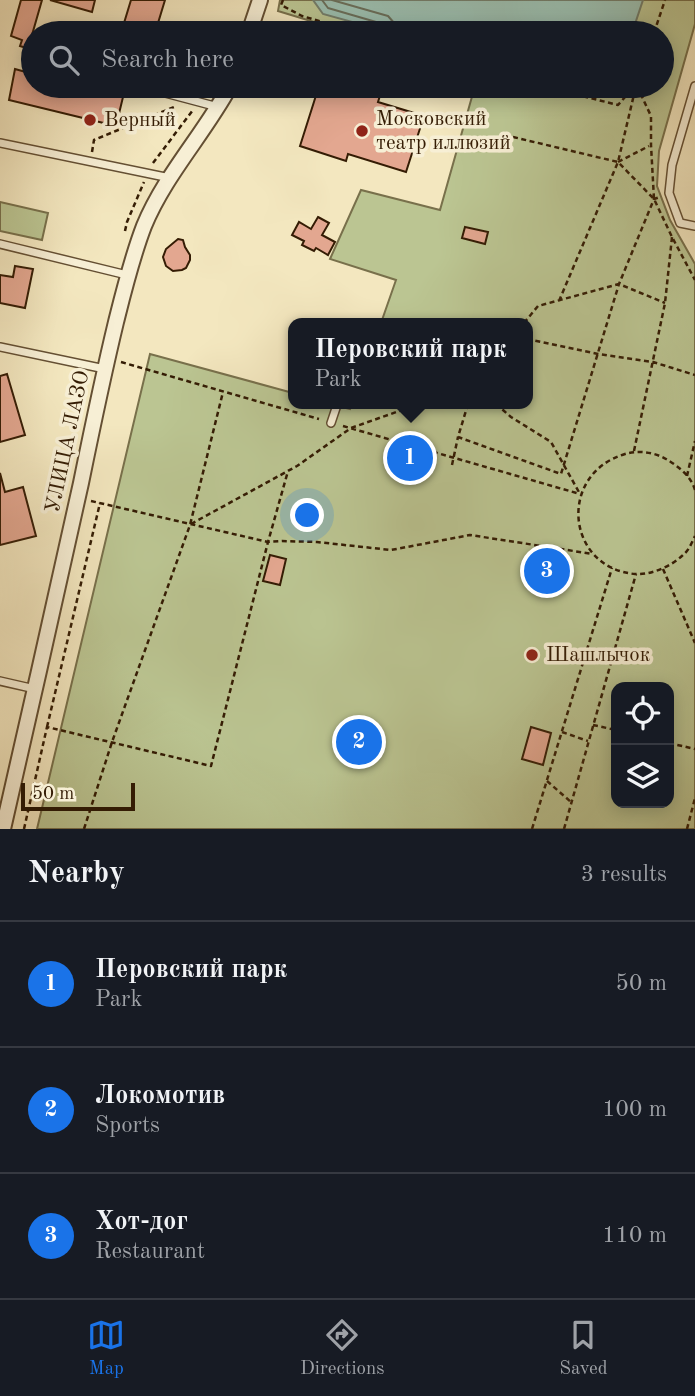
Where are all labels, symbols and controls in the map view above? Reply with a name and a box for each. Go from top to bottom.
search box [21,21,674,98]
icon: search [45,41,83,79]
text: Search here [101,47,234,73]
place label: Московский театр иллюзий [376,109,511,154]
place label: Верный [104,110,176,131]
marker: Верный [82,112,98,128]
marker: Московский театр иллюзий [354,123,370,139]
popup [288,318,533,409]
text: Перовский парк [314,337,507,363]
text: Park [314,368,362,391]
street label: УЛИЦА ЛАЗО [43,369,93,515]
pin: 1 [387,432,433,484]
your location [290,498,324,532]
pin: 3 [524,545,570,597]
place label: Шашлычок [546,645,651,666]
marker: Шашлычок [524,647,540,663]
map controls [611,682,674,808]
button: locate [611,682,674,745]
pin: 2 [336,716,382,768]
button: layers [611,745,674,808]
scale bar [21,780,135,812]
text: 50 m [32,785,74,804]
text: Nearby [28,859,125,889]
text: 3 results [581,863,667,886]
text: Перовский парк [95,957,287,983]
text: 1 [44,972,58,995]
text: 50 m [616,972,667,995]
text: Park [95,988,142,1011]
text: Локомотив [95,1083,225,1109]
text: 2 [44,1098,58,1121]
text: 100 m [602,1098,667,1121]
text: Sports [95,1114,160,1137]
text: Хот-дог [95,1209,188,1235]
text: 3 [44,1224,58,1247]
text: 110 m [602,1224,667,1247]
text: Restaurant [95,1240,205,1263]
tab: Map [87,1316,125,1381]
tab: Directions [300,1316,385,1381]
tab: Saved [559,1316,608,1381]

